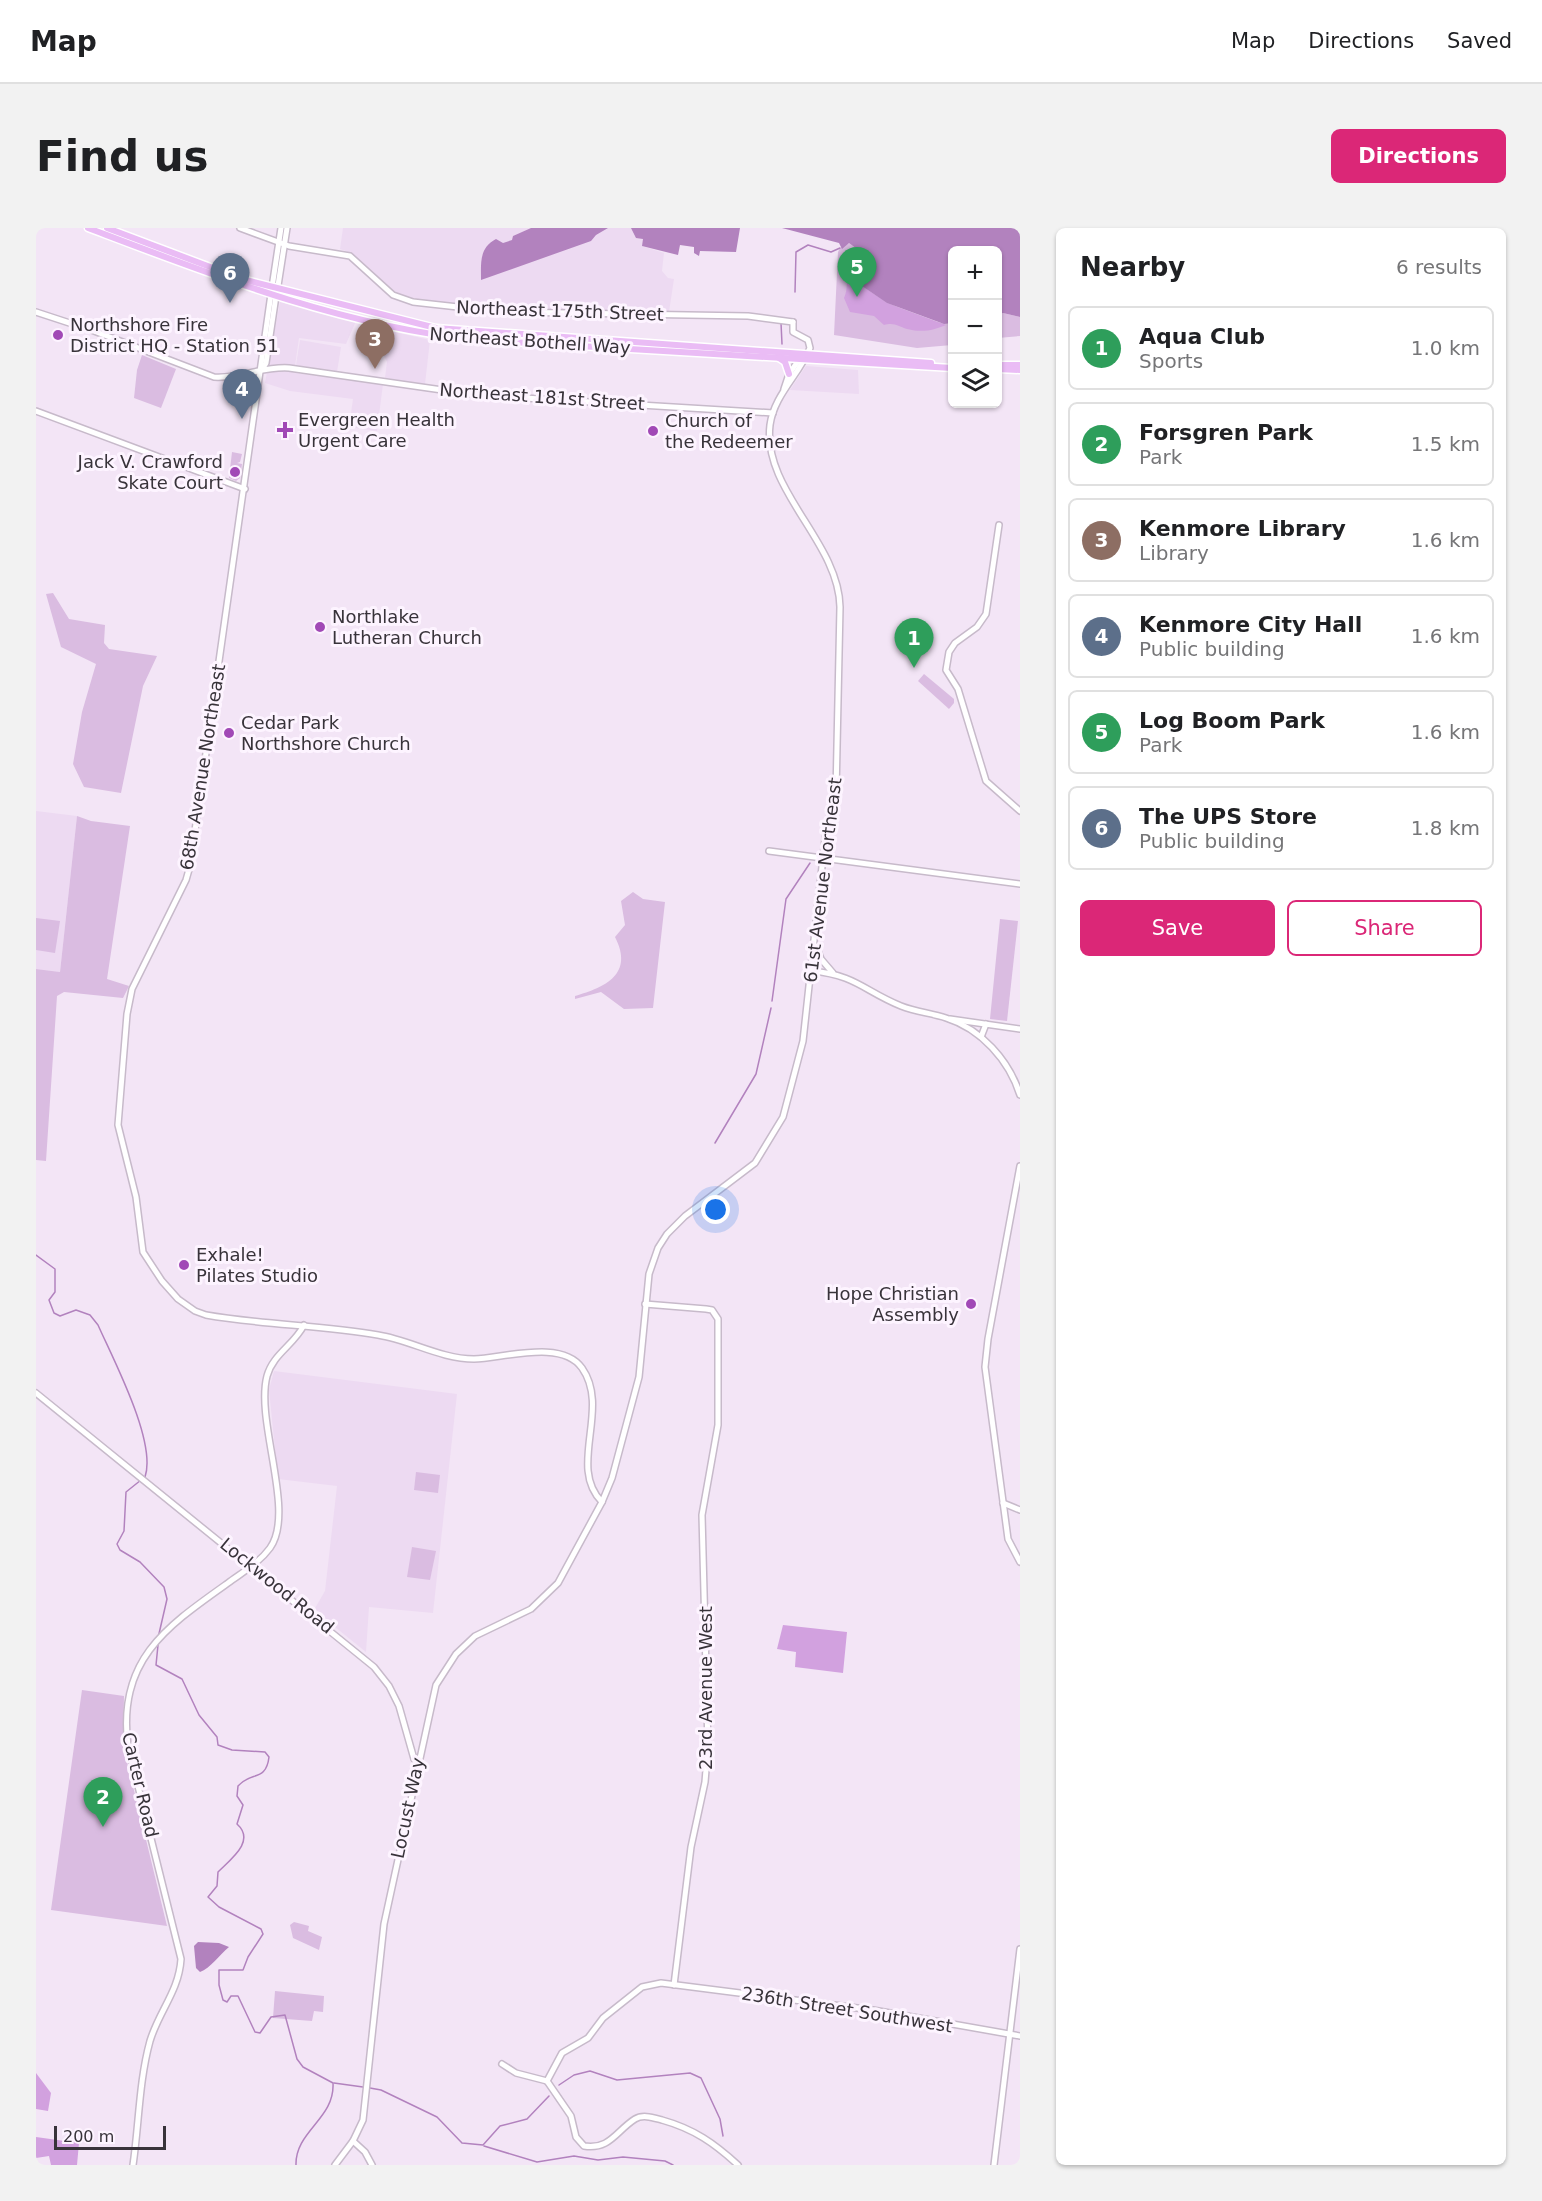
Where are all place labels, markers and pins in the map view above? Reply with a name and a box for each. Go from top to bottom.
pin: 5 [838,248,876,297]
pin: 6 [210,254,250,303]
place label: Northshore Fire District HQ - Station 51 [70,314,279,356]
pin: 3 [356,320,394,369]
marker: Northshore Fire District HQ - Station 51 [51,328,65,342]
pin: 4 [222,370,262,419]
place label: Evergreen Health Urgent Care [298,409,455,451]
place label: Church of the Redeemer [665,410,793,452]
marker: Evergreen Health Urgent Care [276,421,294,439]
marker: Church of the Redeemer [646,424,660,438]
place label: Jack V. Crawford Skate Court [77,451,223,493]
marker: Jack V. Crawford Skate Court [228,465,242,479]
place label: Northlake Lutheran Church [332,606,482,648]
pin: 1 [894,618,934,668]
marker: Northlake Lutheran Church [313,620,327,634]
place label: Cedar Park Northshore Church [241,712,411,754]
marker: Cedar Park Northshore Church [222,726,236,740]
place label: Exhale! Pilates Studio [196,1244,318,1286]
marker: Exhale! Pilates Studio [177,1258,191,1272]
place label: Hope Christian Assembly [826,1283,959,1325]
marker: Hope Christian Assembly [964,1297,978,1311]
pin: 2 [84,1778,122,1827]

